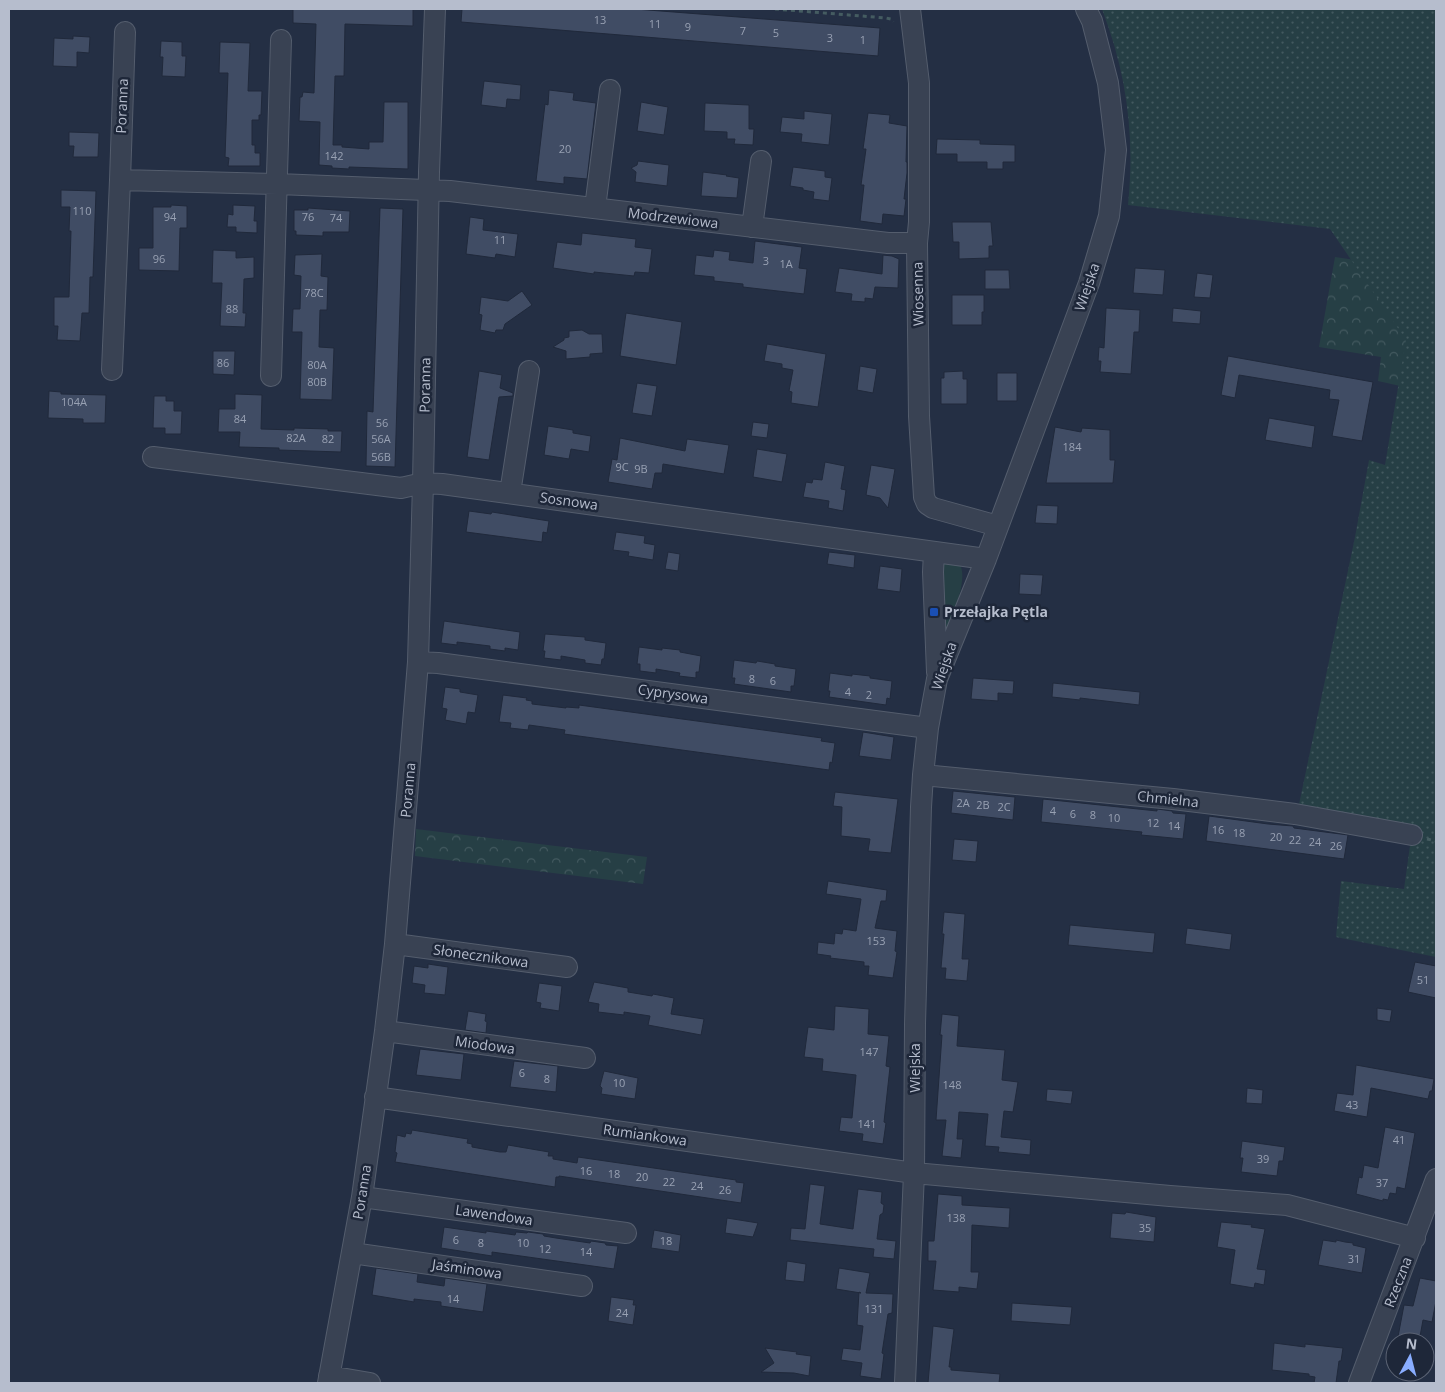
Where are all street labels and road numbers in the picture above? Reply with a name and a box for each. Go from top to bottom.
street label: Poranna [111,78,132,134]
street label: Modrzewiowa [627,203,719,232]
street label: Wiejska [1069,260,1104,313]
street label: Wiosenna [907,262,928,326]
street label: Poranna [415,357,434,413]
street label: Sosnowa [539,487,599,514]
street label: Wiejska [926,639,961,692]
street label: Cyprysowa [637,679,709,708]
street label: Poranna [396,762,419,818]
street label: Chmielna [1136,786,1200,811]
street label: Słonecznikowa [432,939,530,972]
street label: Miodowa [454,1031,516,1058]
street label: Wiejska [905,1043,924,1093]
street label: Rumiankowa [602,1119,688,1150]
street label: Poranna [348,1163,375,1221]
street label: Lawendowa [454,1200,534,1229]
street label: Jaśminowa [429,1254,503,1283]
street label: Rzeczna [1379,1254,1416,1310]

